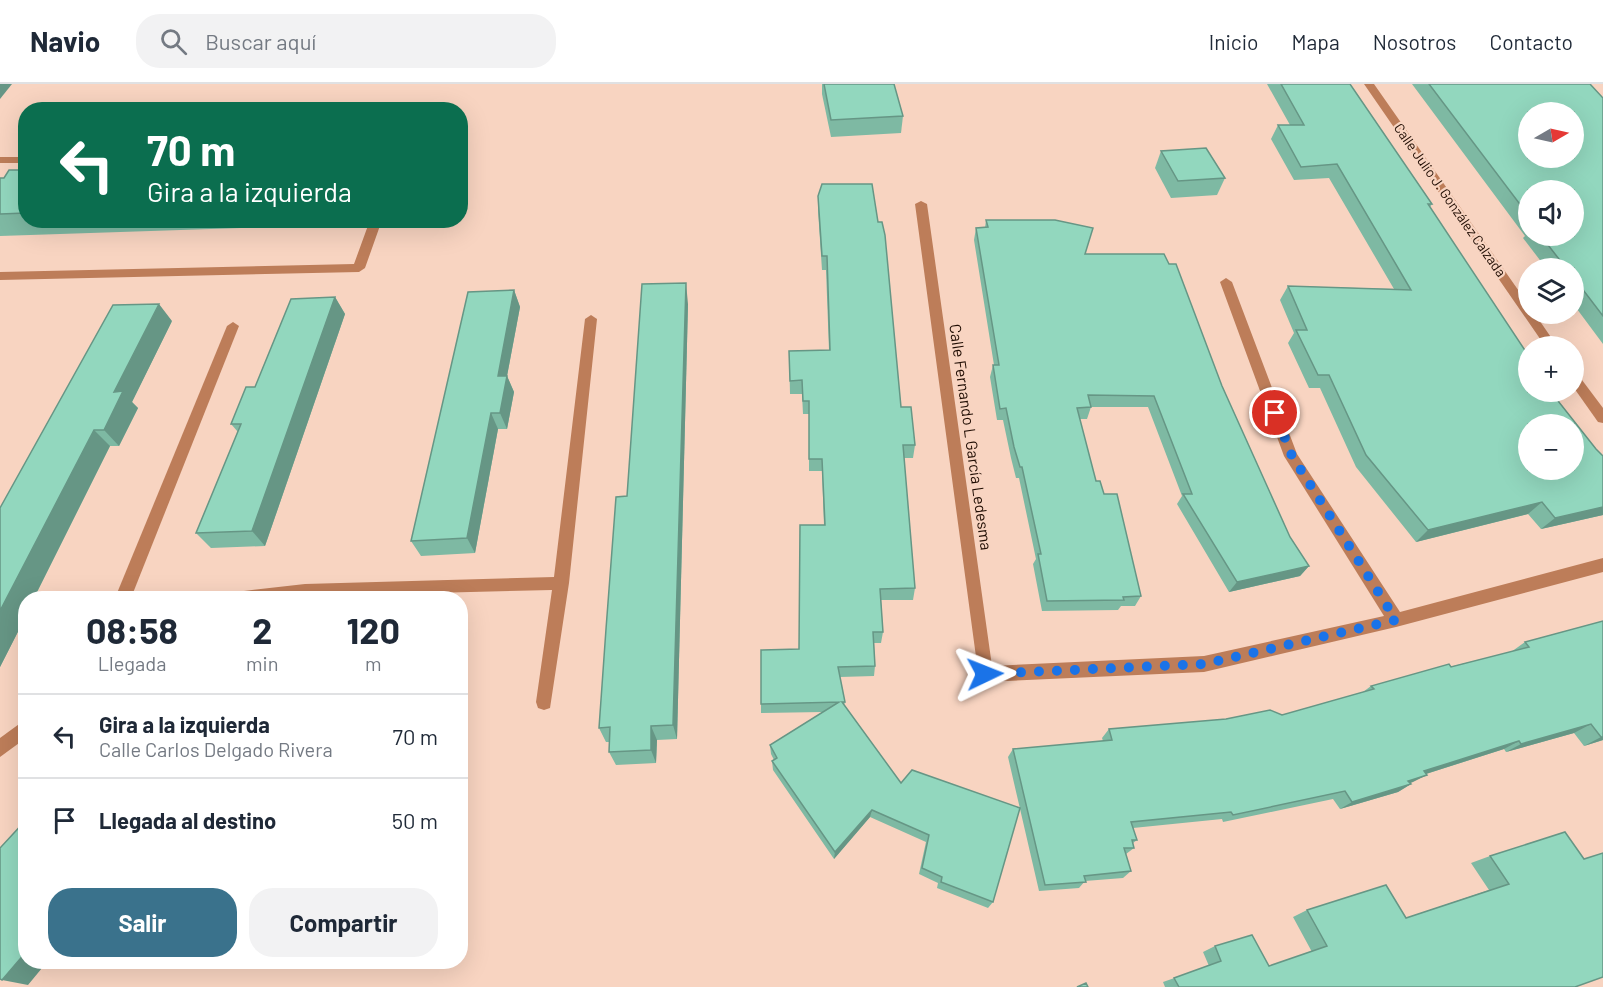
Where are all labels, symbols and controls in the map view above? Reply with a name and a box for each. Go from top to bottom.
search box [136,14,556,68]
text: Navio [30,24,100,58]
icon: search [157,25,190,58]
text: Buscar aquí [205,28,316,54]
text: Inicio [1209,29,1259,54]
text: Mapa [1292,29,1340,54]
text: Nosotros [1373,29,1456,54]
text: Contacto [1489,29,1573,54]
north arrow [1518,102,1584,168]
map controls [1518,102,1584,480]
street label: Calle Julio J. González Calzada [1391,120,1510,280]
text: 70 m [147,124,235,174]
icon: left [48,126,126,204]
text: Gira a la izquierda [147,175,352,207]
button: sound [1518,180,1584,246]
button: layers [1518,258,1584,324]
street label: Calle Fernando L García Ledesma [946,322,997,551]
button: + [1518,336,1584,402]
pin [1249,387,1300,438]
icon: arrive [1258,396,1291,429]
button: − [1518,414,1584,480]
text: 08:58 [86,608,178,651]
text: 2 [252,608,272,651]
text: 120 [347,608,400,651]
position arrow [953,642,1017,706]
text: Llegada [98,651,166,675]
text: min [246,651,278,675]
text: m [365,651,381,675]
text: Gira a la izquierda [99,711,270,737]
icon: left [48,720,81,753]
text: 70 m [393,723,438,749]
text: Calle Carlos Delgado Rivera [99,737,333,761]
icon: arrive [48,804,81,837]
text: Llegada al destino [99,807,276,833]
text: 50 m [392,807,438,833]
button: Salir [48,888,237,957]
button: Compartir [249,888,438,957]

